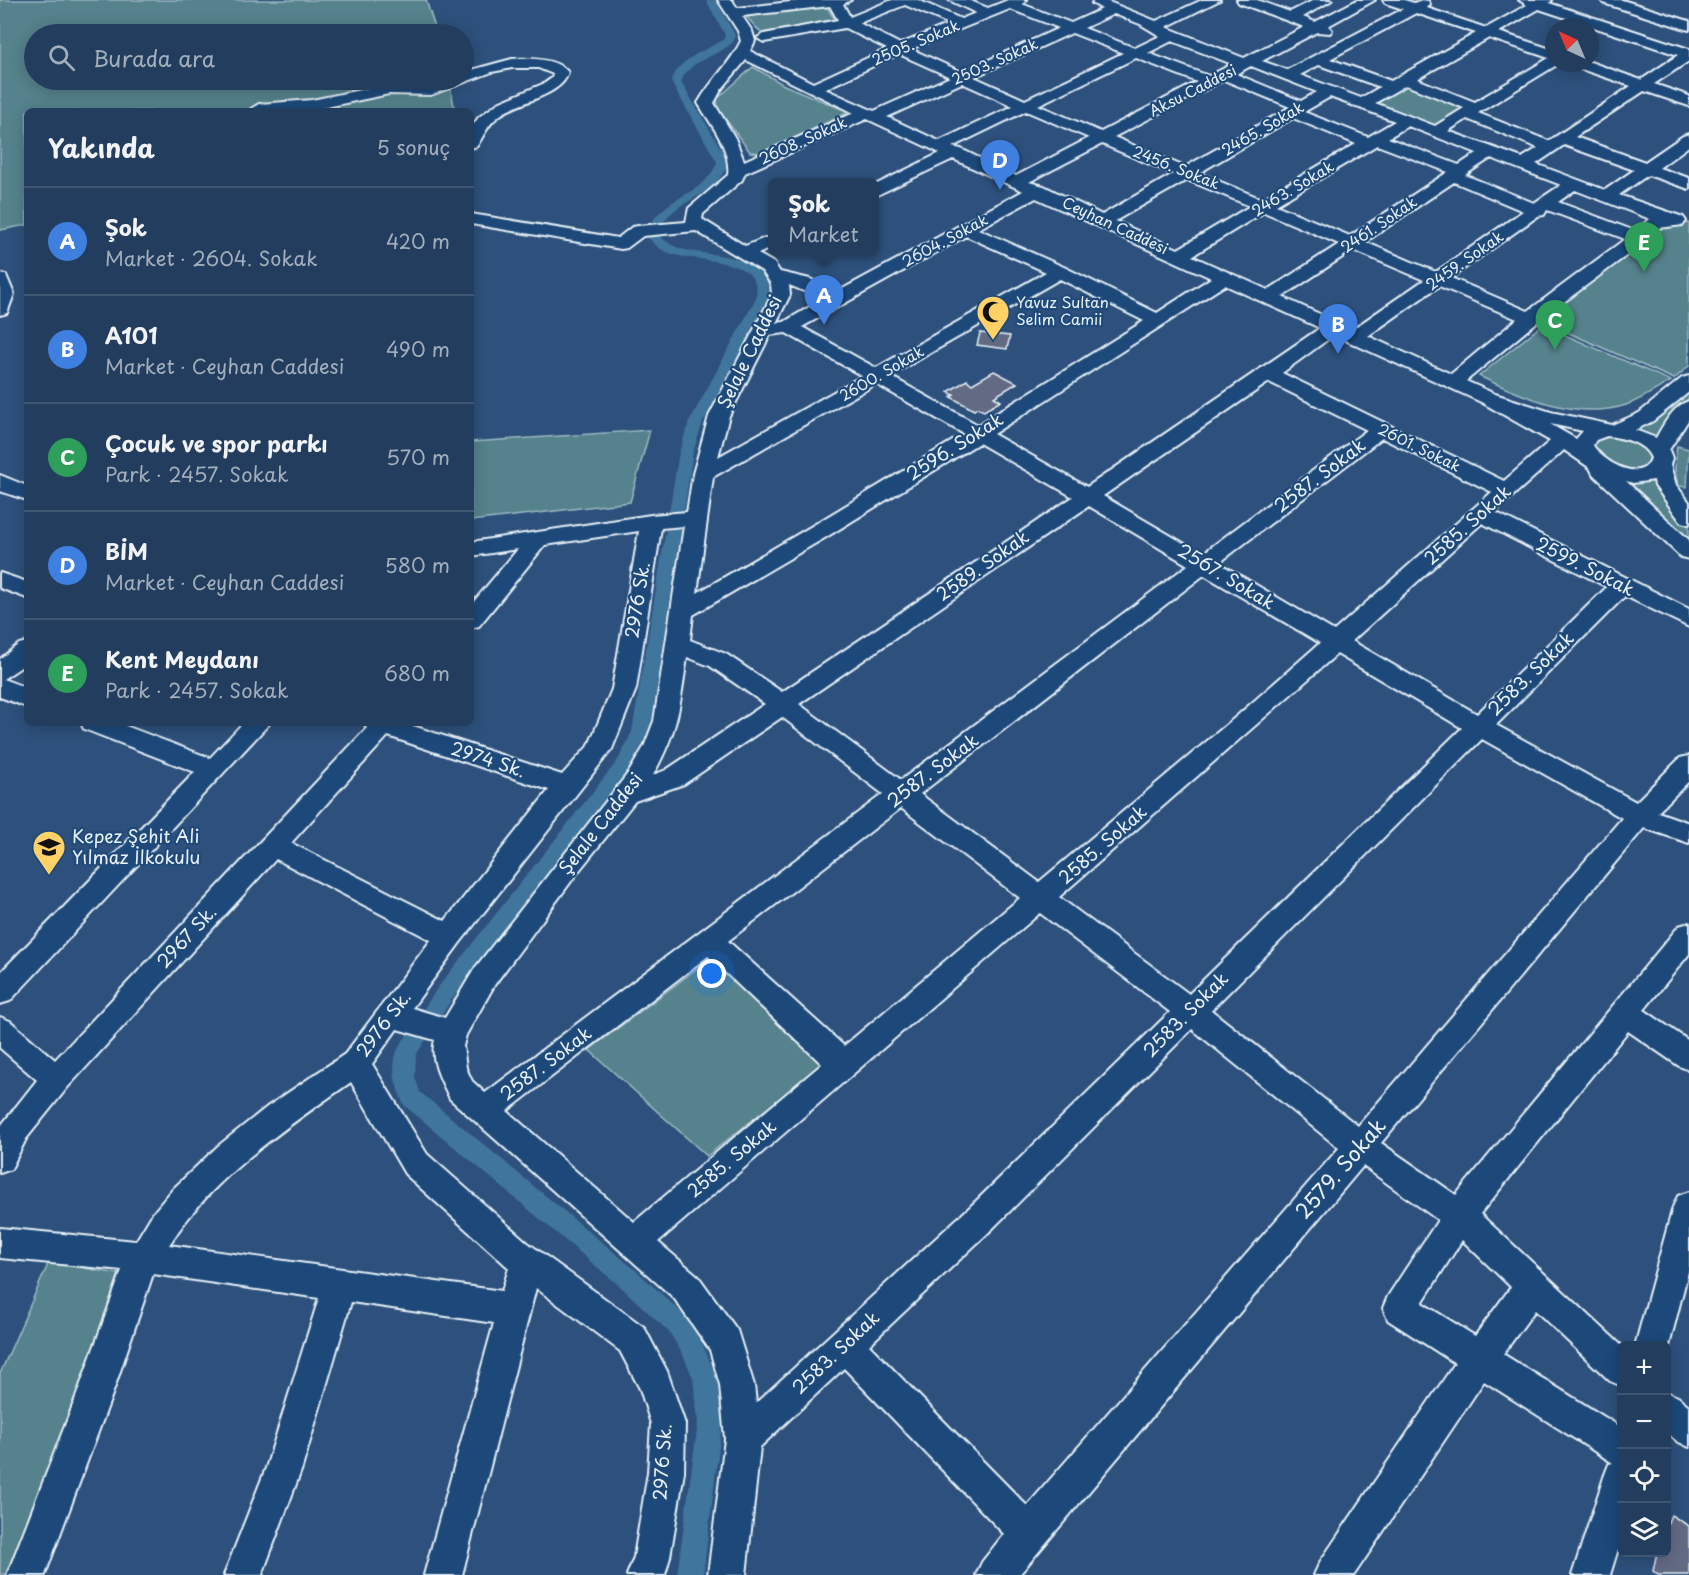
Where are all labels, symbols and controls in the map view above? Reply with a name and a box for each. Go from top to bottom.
street label: 2505. Sokak [868,13,963,70]
north arrow [1545,18,1599,72]
search box [24,24,474,90]
street label: 2503. Sokak [948,31,1042,90]
icon: search [45,41,78,74]
text: Burada ara [93,41,215,74]
street label: Aksu Caddesi [1145,58,1240,122]
street label: 2465. Sokak [1217,95,1308,161]
street label: 2608. Sokak [755,110,851,169]
text: Yakında [48,128,155,167]
text: 5 sonuç [377,132,450,162]
street label: 2456. Sokak [1130,139,1224,195]
pin: D [980,140,1020,190]
street label: 2463. Sokak [1247,154,1338,221]
popup [768,178,879,256]
text: Şok [788,186,830,219]
street label: Ceyhan Caddesi [1059,190,1172,259]
street label: 2461. Sokak [1335,190,1421,258]
street label: 2604. Sokak [897,207,992,272]
text: Şok [105,210,147,243]
text: Market [788,219,859,249]
pin: E [1624,222,1664,272]
street label: 2459. Sokak [1421,224,1508,295]
text: A [60,226,75,256]
text: 420 m [386,226,450,256]
text: Market · 2604. Sokak [105,243,317,273]
pin: A [804,276,844,325]
street label: Şelale Caddesi [709,290,788,413]
place label: Yavuz Sultan Selim Camii [1016,290,1109,330]
mosque icon: Yavuz Sultan Selim Camii [975,294,1011,341]
pin: C [1536,300,1574,350]
pin: B [1318,304,1358,354]
text: A101 [105,318,157,351]
text: B [61,334,74,364]
text: 490 m [386,334,450,364]
street label: 2600. Sokak [835,339,928,406]
text: Market · Ceyhan Caddesi [105,351,344,381]
street label: 2596. Sokak [900,405,1008,486]
street label: 2601. Sokak [1374,417,1466,477]
text: Çocuk ve spor parkı [105,426,328,459]
street label: 2587. Sokak [1268,431,1371,518]
text: C [60,442,75,472]
text: 570 m [386,442,450,472]
text: Park · 2457. Sokak [105,459,288,489]
street label: 2585. Sokak [1417,477,1517,570]
street label: 2589. Sokak [930,523,1034,607]
street label: 2599. Sokak [1532,529,1640,602]
text: BİM [105,534,148,567]
street label: 2567. Sokak [1173,536,1281,616]
text: D [60,550,75,580]
text: 580 m [385,550,450,580]
street label: 2976 Sk. [617,560,656,640]
text: Market · Ceyhan Caddesi [105,567,344,597]
street label: 2583. Sokak [1481,625,1579,721]
text: Kent Meydanı [105,642,259,675]
text: E [61,658,74,688]
text: 680 m [384,658,450,688]
text: Park · 2457. Sokak [105,675,288,705]
street label: 2587. Sokak [881,726,984,813]
street label: 2974 Sk. [448,734,529,783]
street label: Şelale Caddesi [551,766,648,880]
street label: 2585. Sokak [1052,798,1152,890]
place label: Kepez Şehit Ali Yılmaz İlkokulu [72,822,200,870]
school or university icon: Kepez Şehit Ali Yılmaz İlkokulu [31,829,67,876]
street label: 2967 Sk. [150,898,222,973]
your location [697,959,726,988]
street label: 2583. Sokak [1136,965,1234,1063]
street label: 2976 Sk. [349,984,417,1062]
street label: 2587. Sokak [494,1019,597,1106]
street label: 2579. Sokak [1287,1110,1392,1225]
street label: 2585. Sokak [681,1113,781,1203]
street label: 2583. Sokak [785,1304,885,1400]
map controls [1617,1341,1671,1557]
button: + [1617,1341,1671,1395]
button: − [1617,1395,1671,1449]
street label: 2976 Sk. [645,1423,678,1501]
button: locate [1617,1449,1671,1503]
button: layers [1617,1503,1671,1557]

